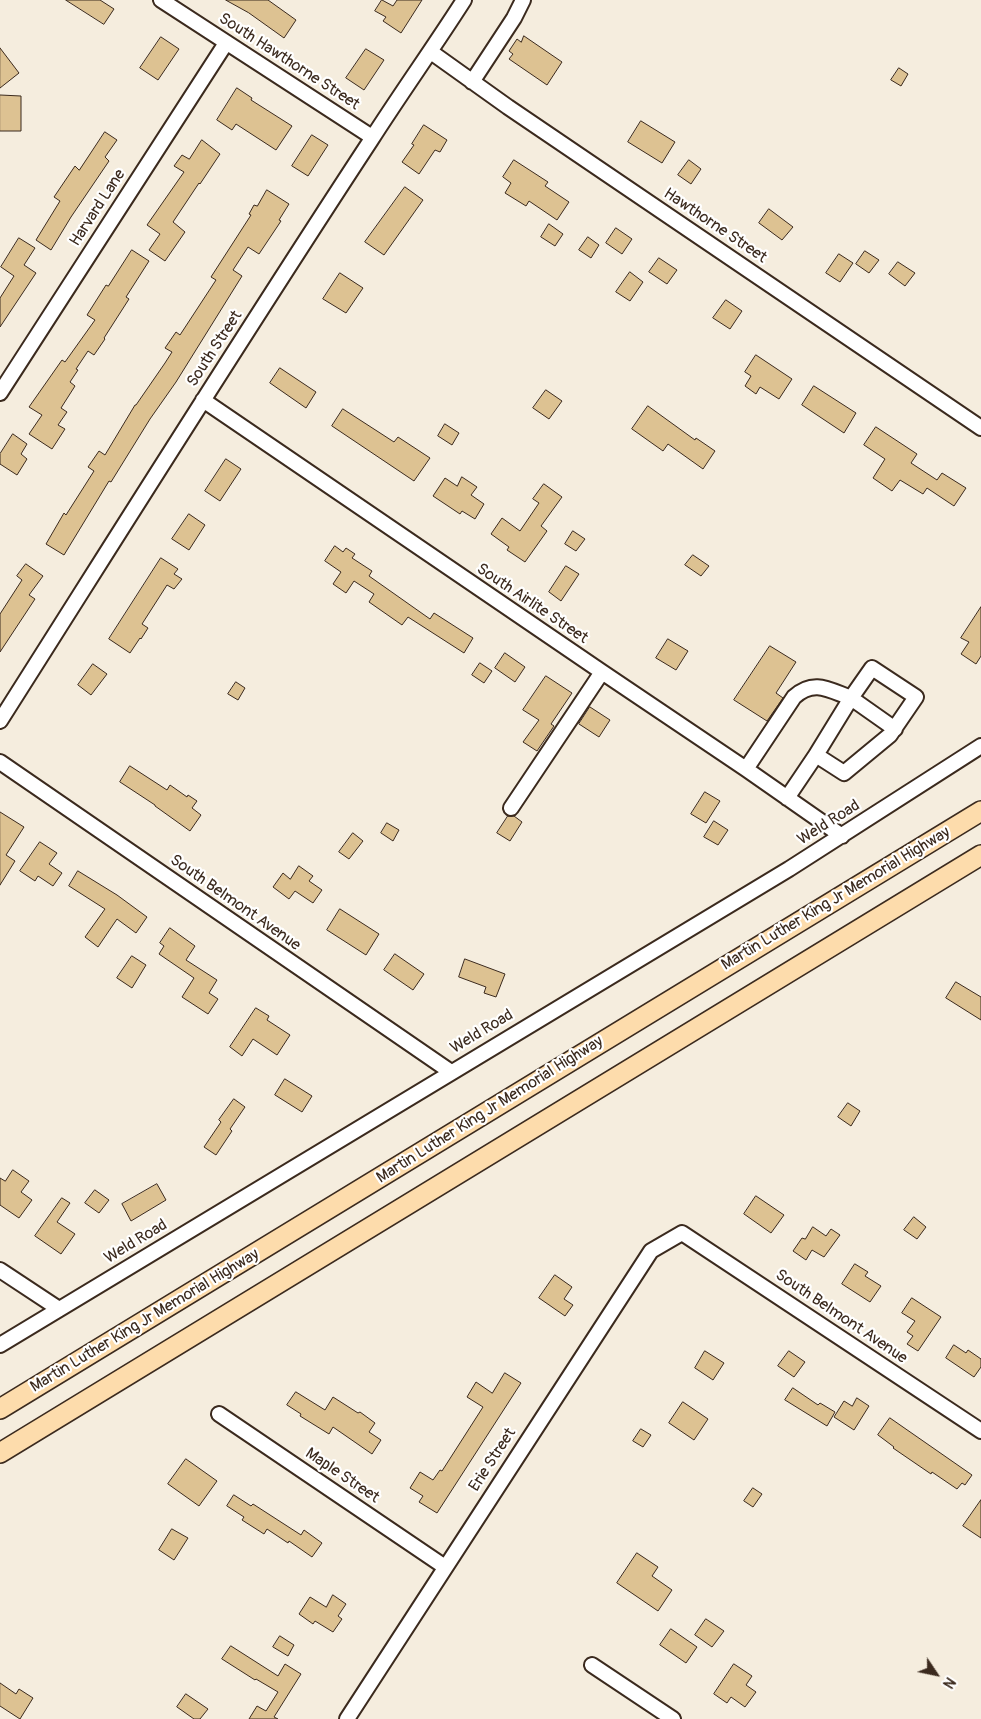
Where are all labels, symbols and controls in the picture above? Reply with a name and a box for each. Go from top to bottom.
street label: South Hawthorne Street [215,9,363,115]
street label: Harvard Lane [66,166,130,250]
street label: Hawthorne Street [660,184,770,268]
street label: South Street [183,307,247,391]
street label: South Airlite Street [473,560,591,648]
street label: Weld Road [794,796,864,850]
street label: Martin Luther King Jr Memorial Highway [718,823,954,975]
street label: South Belmont Avenue [166,851,304,955]
street label: Weld Road [447,1006,517,1058]
street label: Martin Luther King Jr Memorial Highway [373,1032,607,1188]
street label: Weld Road [101,1216,171,1268]
street label: Martin Luther King Jr Memorial Highway [27,1245,263,1397]
street label: South Belmont Avenue [771,1266,911,1368]
street label: Erie Street [465,1425,521,1495]
street label: Maple Street [301,1444,383,1508]
north arrow [911,1649,961,1699]
text: N [939,1674,959,1691]

